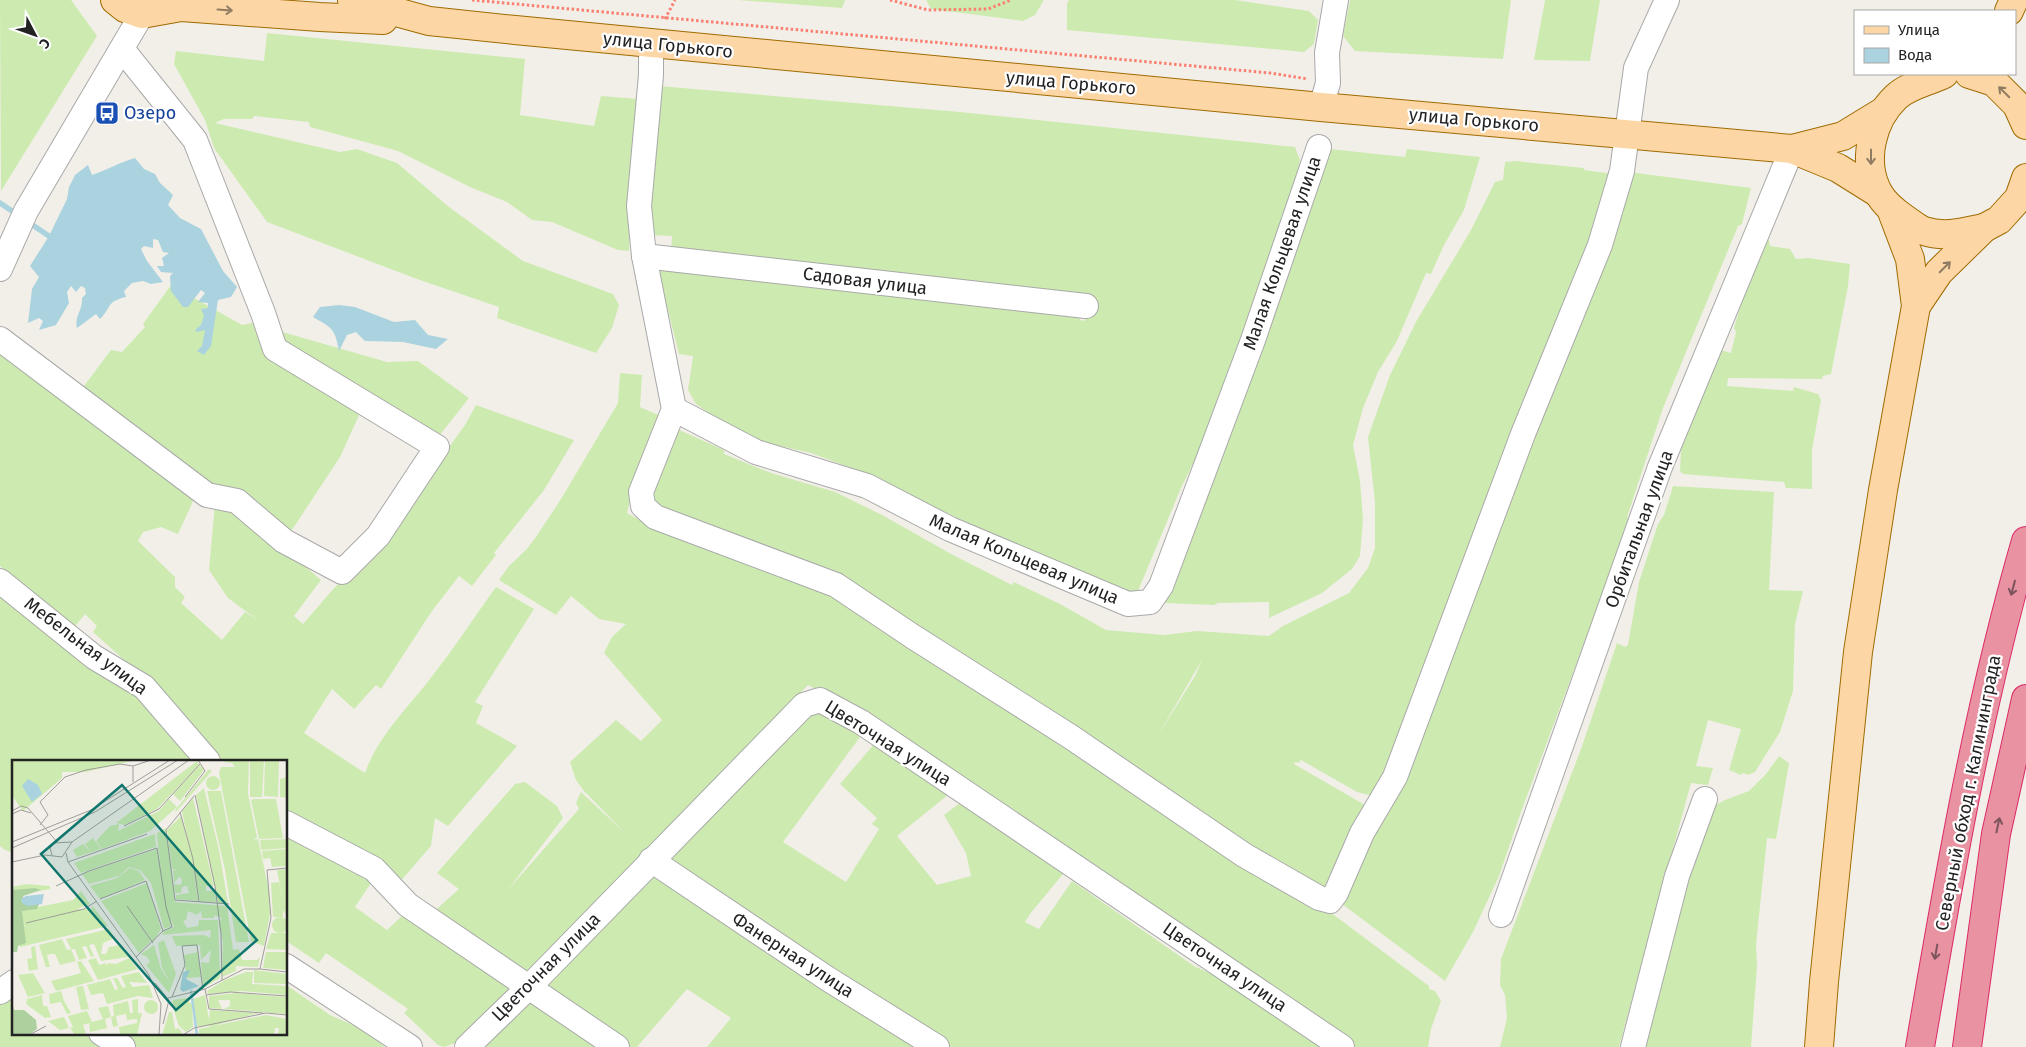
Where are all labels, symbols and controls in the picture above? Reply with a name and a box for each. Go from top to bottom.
one-way arrow [217,6,233,15]
north arrow [10,10,60,60]
legend [1854,10,2016,75]
text: Улица [1898,21,1940,39]
street label: улица Горького [602,27,734,63]
text: С [35,35,53,52]
text: Вода [1898,46,1932,64]
street label: улица Горького [1005,66,1137,100]
one-way arrow [1998,86,2010,98]
bus stop icon: Озеро [94,100,120,126]
place label: Озеро [124,102,176,124]
street label: улица Горького [1408,103,1540,137]
one-way arrow [1866,149,1876,165]
street label: Малая Кольцевая улица [1238,153,1326,353]
one-way arrow [1939,261,1951,273]
street label: Садовая улица [802,262,928,300]
street label: Орбитальная улица [1600,447,1678,611]
street label: Малая Кольцевая улица [926,509,1122,609]
one-way arrow [2008,579,2018,595]
street label: Мебельная улица [20,592,152,700]
street label: Северный обход г. Калининграда [1930,653,2006,933]
street label: Цветочная улица [821,695,955,791]
inset map [12,760,288,1034]
one-way arrow [1994,818,2003,834]
street label: Фанерная улица [728,907,858,1003]
street label: Цветочная улица [487,908,605,1026]
street label: Цветочная улица [1159,917,1291,1017]
one-way arrow [1931,944,1941,960]

